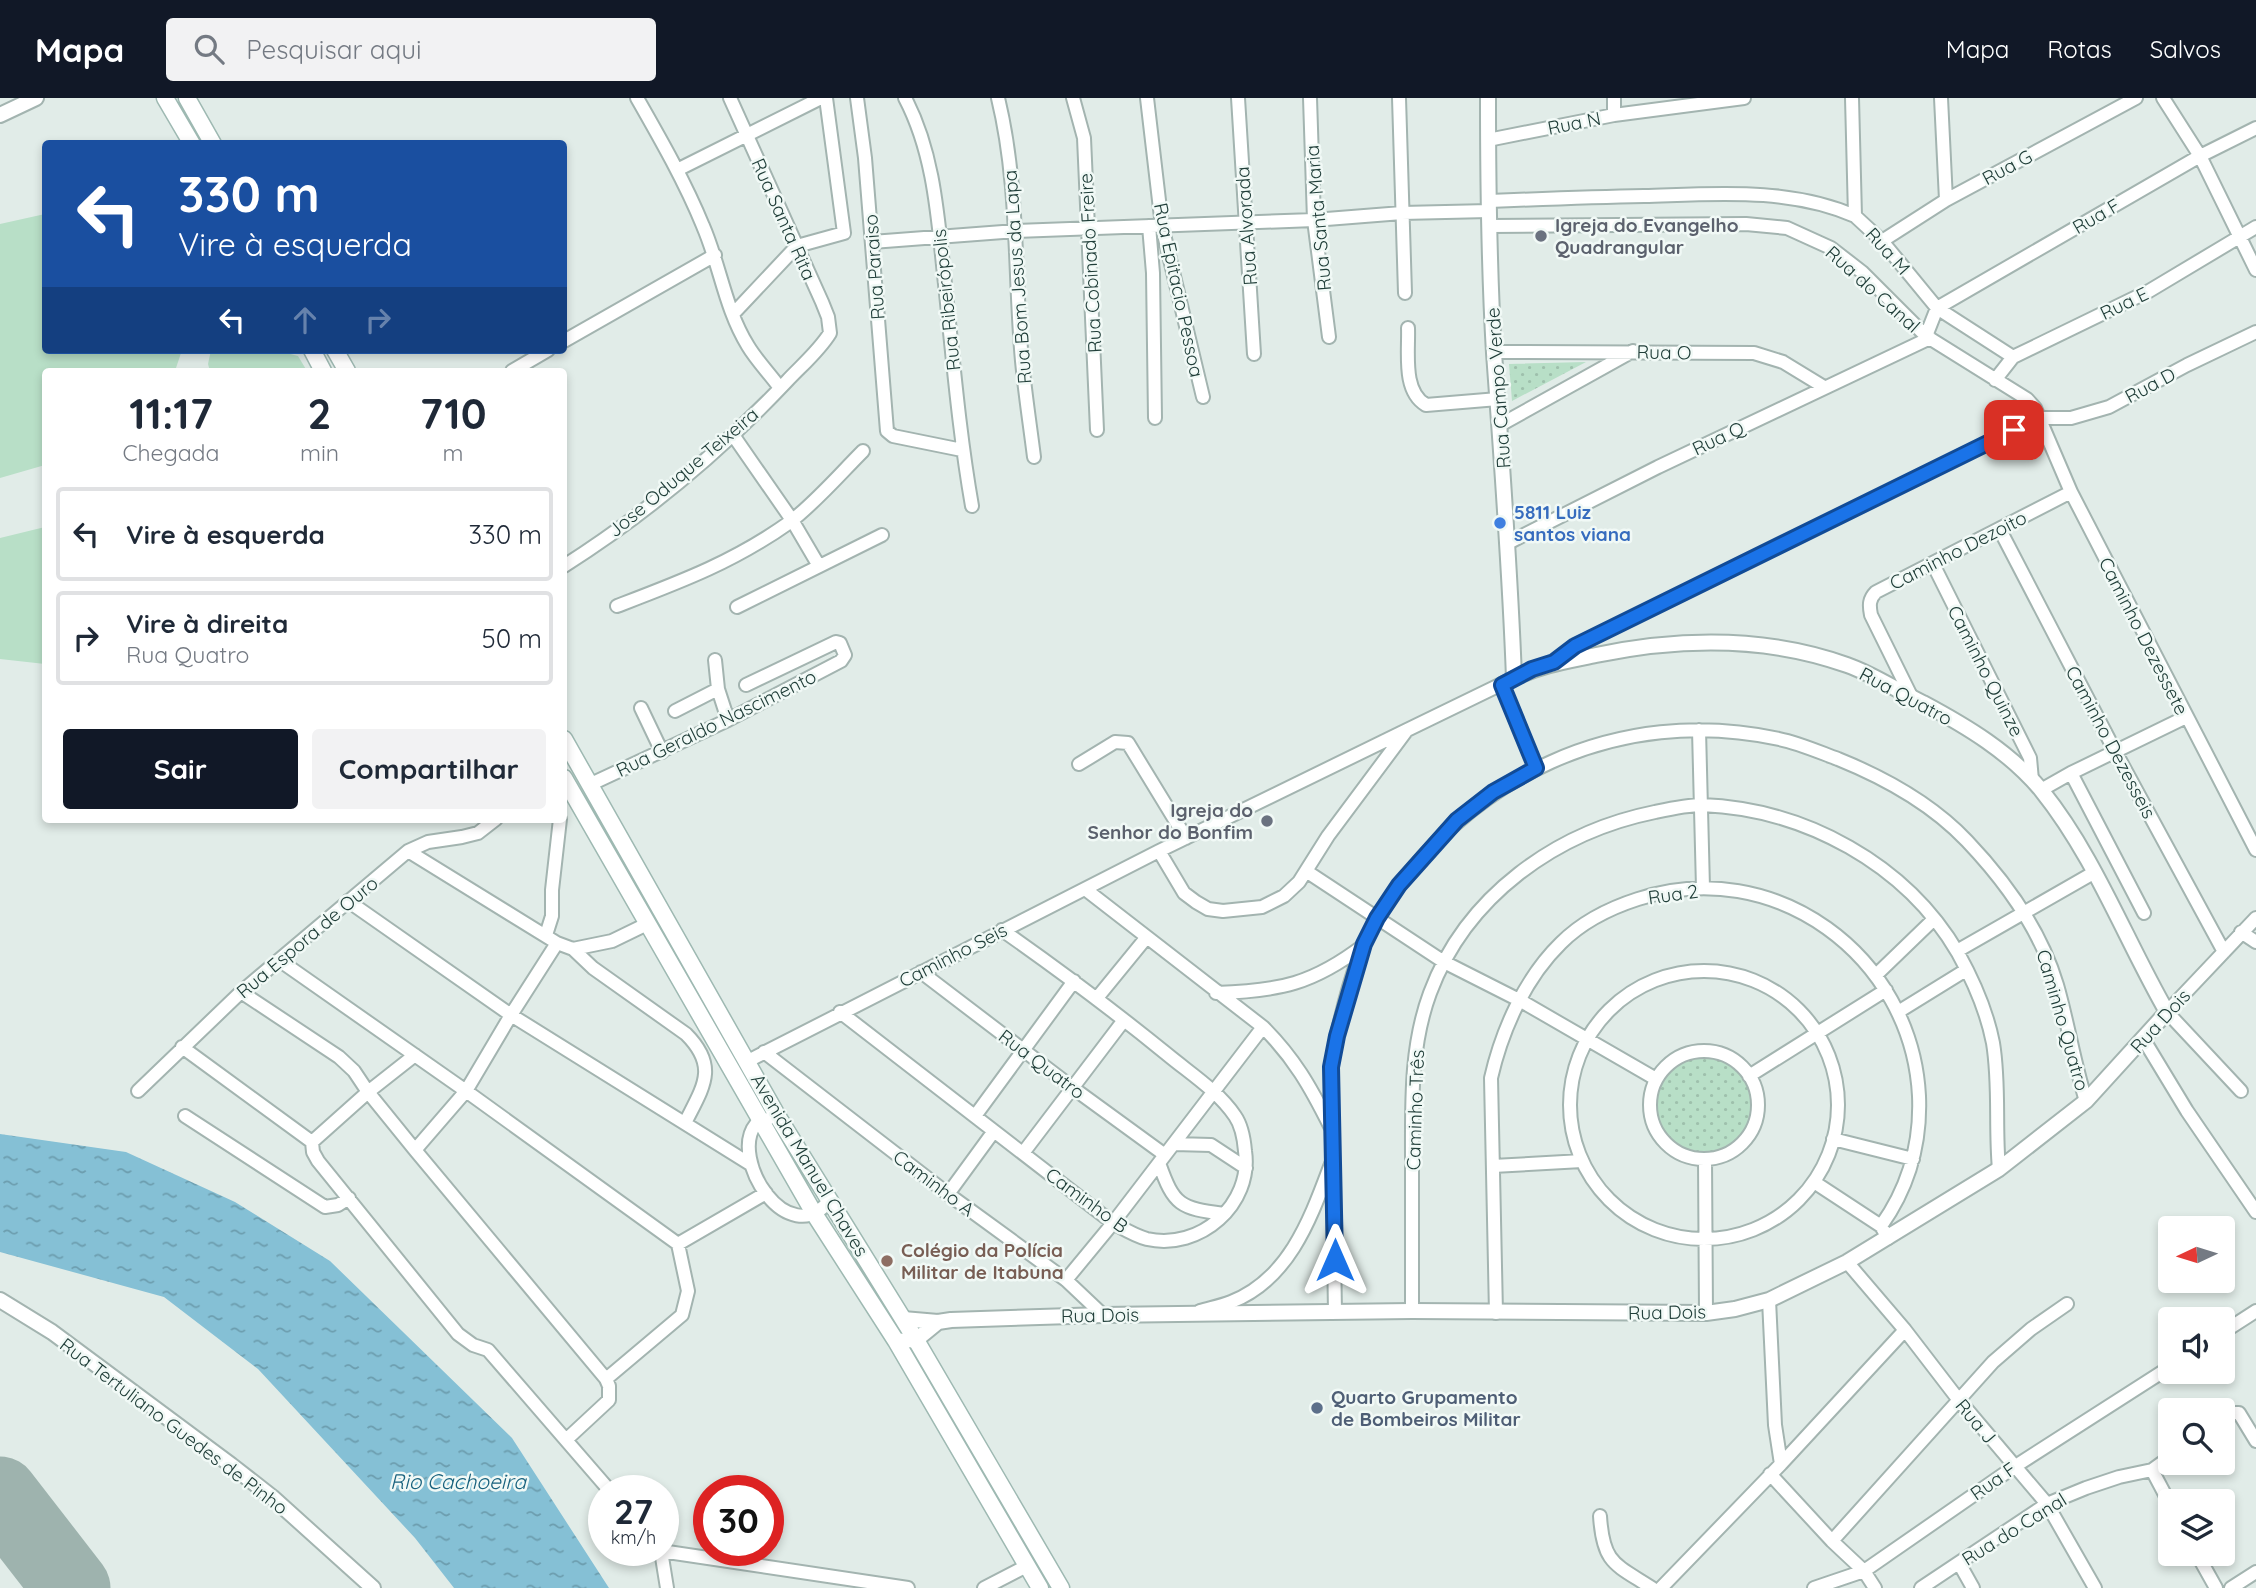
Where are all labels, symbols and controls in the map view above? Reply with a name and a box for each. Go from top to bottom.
search box [166,18,656,81]
text: Mapa [35,29,124,70]
icon: search [190,30,228,68]
text: Pesquisar aqui [246,33,422,66]
text: Mapa [1946,34,2009,64]
text: Rotas [2047,34,2112,64]
text: Salvos [2150,34,2221,64]
street label: Rua N [1545,106,1603,140]
street label: Rua Santa Maria [1300,144,1336,292]
street label: Rua G [1978,144,2036,190]
street label: Rua Santa Rita [746,154,822,284]
text: 330 m [178,163,320,224]
street label: Rua Alvorada [1230,166,1262,286]
icon: left [63,168,154,259]
street label: Rua Bom Jesus da Lapa [998,169,1036,385]
street label: Rua Cobinado Freire [1073,172,1107,354]
street label: Rua F [2068,193,2124,239]
street label: Rua Epitacio Pessoa [1149,201,1209,379]
street label: Rua Paraiso [858,213,890,321]
place label: Igreja do Evangelho Quadrangular [1555,213,1739,259]
street label: Rua M [1860,222,1916,280]
text: Vire à esquerda [178,224,412,264]
street label: Rua Ribeirópolis [927,228,965,372]
marker: Igreja do Evangelho Quadrangular [1533,228,1549,244]
street label: Rua do Canal [1821,240,1925,338]
street label: Rua E [2096,281,2152,325]
icon: left [213,301,251,339]
icon: ahead [286,301,324,339]
icon: right [359,301,397,339]
street label: Rua Campo Verde [1480,307,1516,469]
street label: Rua O [1636,340,1692,364]
street label: Rua D [2121,362,2179,408]
text: 11:17 [129,387,213,440]
text: 2 [308,387,332,440]
text: 710 [420,387,487,440]
pin [1984,400,2044,460]
street label: Jose Oduque Teixeira [603,402,763,542]
icon: arrive [1995,411,2033,449]
street label: Rua Q [1688,415,1749,460]
text: Chegada [122,438,219,467]
text: min [300,438,339,467]
text: m [443,438,464,467]
place label: 5811 Luiz santos viana [1514,500,1631,546]
street label: Caminho Dezoito [1885,505,2031,595]
icon: left [67,515,105,553]
marker: 5811 Luiz santos viana [1492,515,1508,531]
text: Vire à esquerda [126,518,325,551]
text: 330 m [468,518,542,551]
street label: Caminho Dezessete [2094,553,2194,719]
street label: Caminho Quinze [1943,601,2029,741]
text: Vire à direita [126,607,288,640]
icon: right [67,619,105,657]
text: 50 m [482,622,542,655]
text: Rua Quatro [126,640,249,669]
street label: Rua Quatro [1855,661,1957,731]
street label: Caminho Dezesseis [2061,662,2161,823]
street label: Rua Geraldo Nascimento [612,664,820,782]
button: Sair [63,729,298,809]
button: Compartilhar [312,729,546,809]
place label: Igreja do Senhor do Bonfim [1088,798,1253,844]
marker: Igreja do Senhor do Bonfim [1259,813,1275,829]
street label: Rua Espora de Ouro [231,871,383,1003]
street label: Rua 2 [1646,879,1700,909]
street label: Caminho Seis [895,917,1011,993]
street label: Caminho Quatro [2031,947,2095,1093]
street label: Rua Dois [2125,984,2195,1058]
street label: Rua Quatro [994,1024,1090,1104]
street label: Caminho Três [1401,1049,1429,1171]
street label: Avenida Manuel Chaves [746,1069,874,1261]
street label: Caminho A [888,1145,980,1221]
street label: Caminho B [1041,1162,1133,1238]
north arrow [2158,1216,2235,1293]
map controls [2158,1216,2235,1566]
position arrow [1298,1223,1372,1297]
place label: Colégio da Polícia Militar de Itabuna [901,1238,1064,1284]
marker: Colégio da Polícia Militar de Itabuna [879,1253,895,1269]
street label: Rua Dois [1628,1299,1706,1325]
street label: Rua Dois [1061,1302,1139,1328]
button: sound [2158,1307,2235,1384]
street label: Rua Tertuliano Guedes de Pinho [55,1332,293,1520]
place label: Quarto Grupamento de Bombeiros Militar [1331,1385,1521,1431]
street label: Rua J [1950,1394,2002,1448]
button: search [2158,1398,2235,1475]
marker: Quarto Grupamento de Bombeiros Militar [1309,1400,1325,1416]
street label: Rua F [1965,1457,2021,1505]
water label: Rio Cachoeira [390,1468,527,1494]
speed limit sign: 30 [693,1475,784,1566]
street label: Rua do Canal [1957,1487,2071,1571]
text: 27 [614,1489,653,1533]
button: layers [2158,1489,2235,1566]
text: km/h [611,1526,656,1549]

